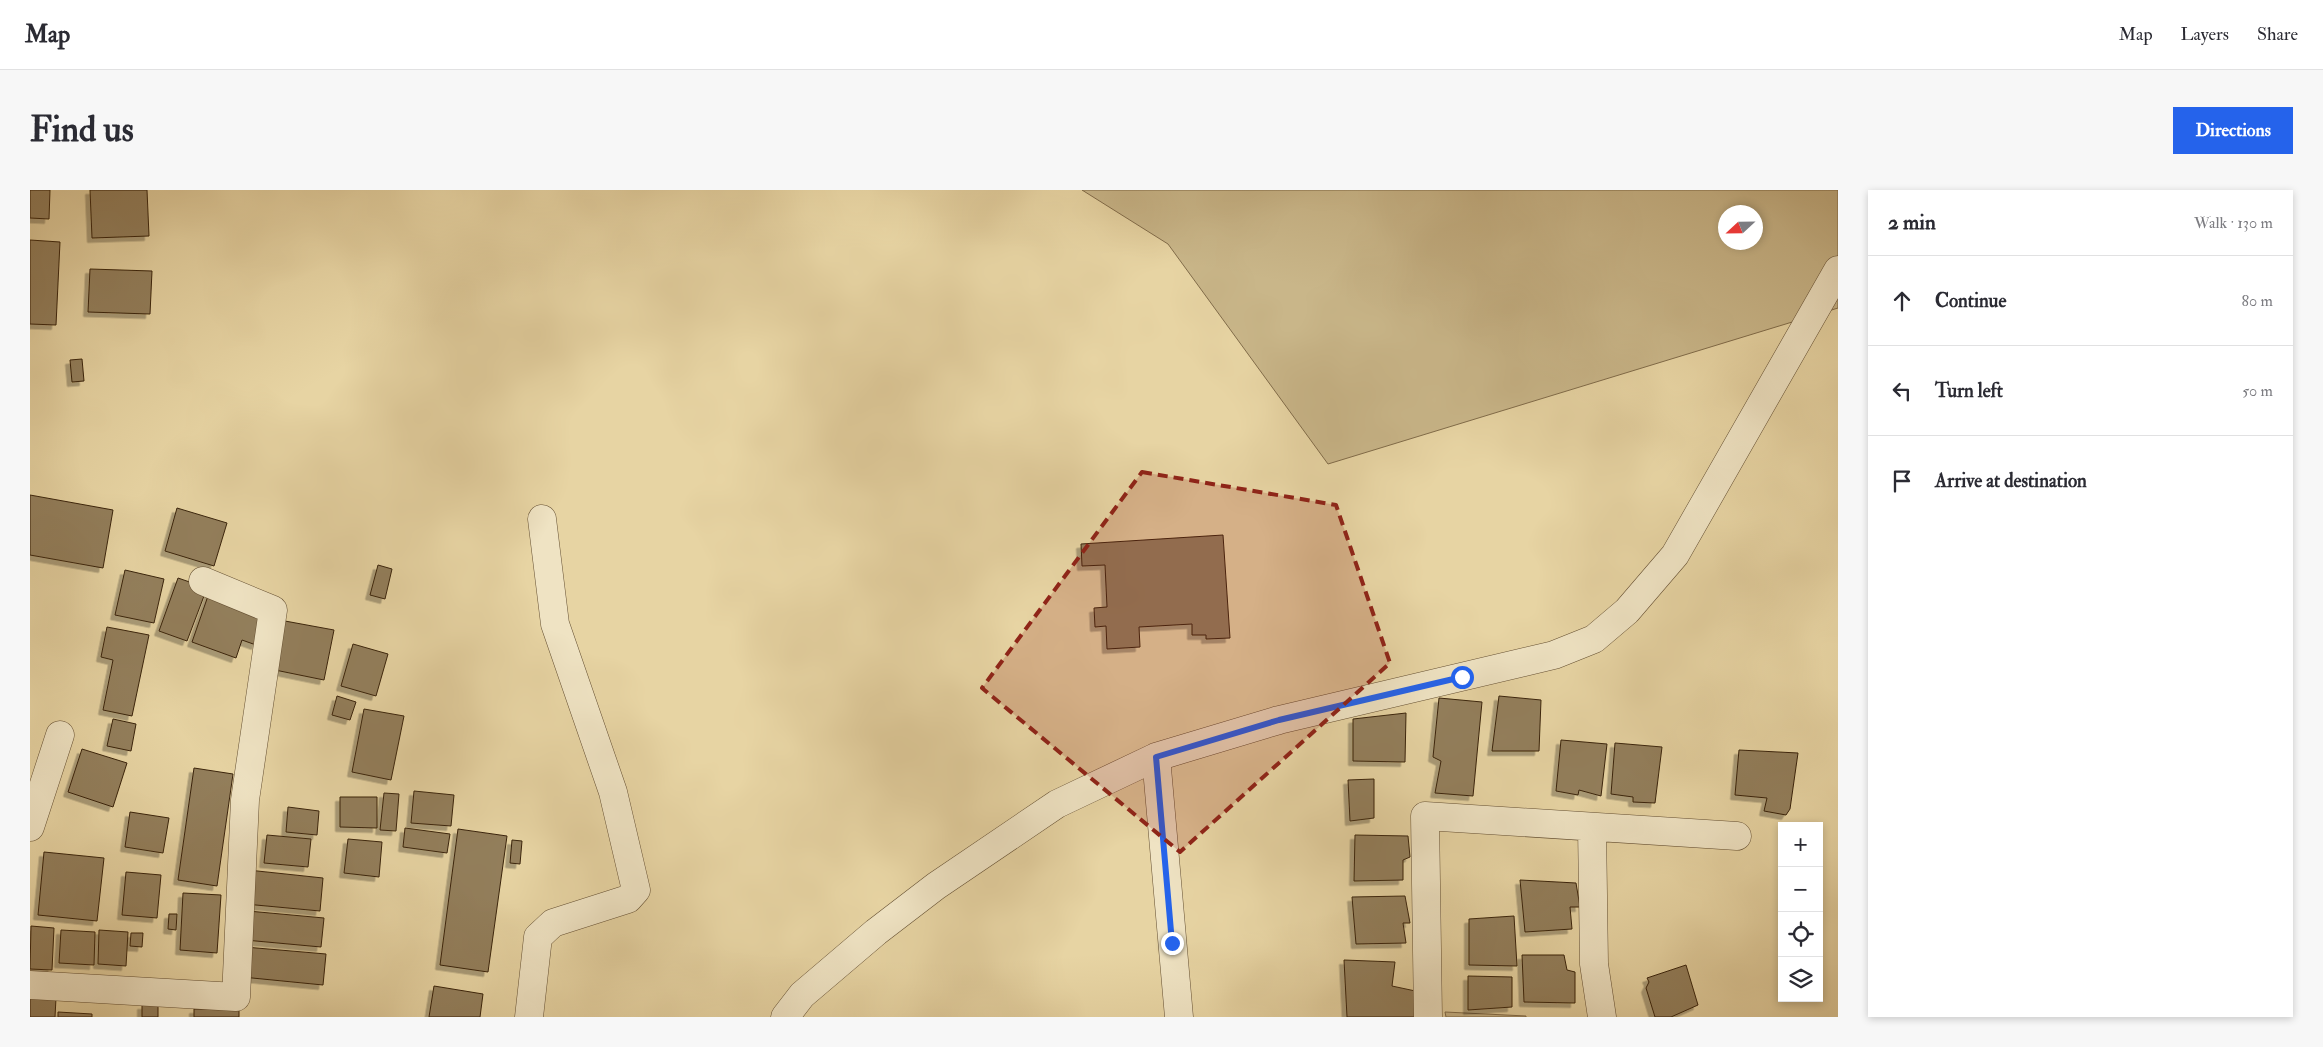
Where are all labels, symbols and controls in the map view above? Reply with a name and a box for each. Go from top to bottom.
text: Map [25,19,70,50]
text: Map [2119,23,2153,46]
text: Layers [2181,23,2229,46]
text: Share [2257,23,2298,46]
button: Directions [2173,107,2293,154]
text: Find us [30,108,134,152]
north arrow [1718,205,1763,250]
text: 2 min [1888,209,1936,236]
text: Walk · 130 m [2194,213,2273,233]
icon: ahead [1888,287,1916,315]
text: Continue [1935,289,2006,313]
text: 80 m [2242,291,2273,311]
icon: left [1888,377,1916,405]
text: Turn left [1935,379,2003,403]
text: 50 m [2242,381,2273,401]
icon: arrive [1888,467,1916,495]
text: Arrive at destination [1935,469,2087,493]
route start [1451,666,1474,689]
map controls [1778,822,1823,1002]
button: + [1778,822,1823,867]
button: − [1778,867,1823,912]
button: locate [1778,912,1823,957]
route end [1161,932,1184,955]
button: layers [1778,957,1823,1002]

